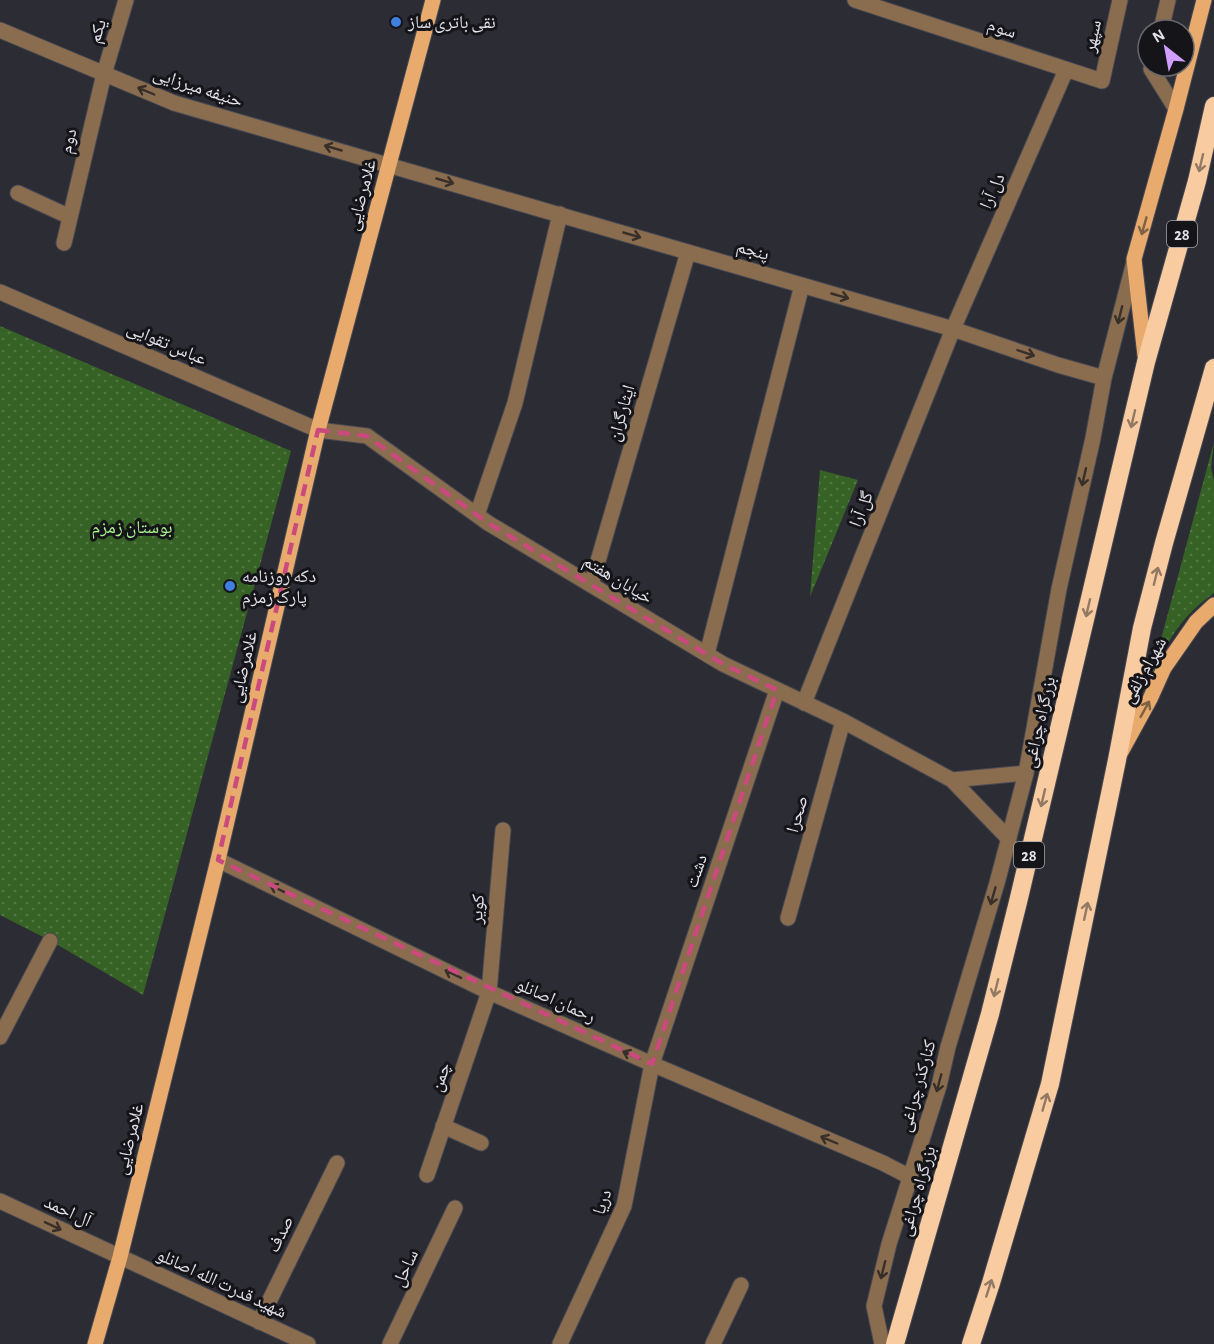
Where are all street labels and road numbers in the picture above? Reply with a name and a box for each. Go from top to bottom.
street label: سوم [984,16,1018,44]
street label: یکم [86,17,112,46]
street label: سپهر [1081,18,1106,55]
street label: حنیفه میرزایی [150,65,245,112]
street label: دوم [57,127,82,156]
street label: غلامرضایی [344,158,381,233]
street label: دل آرا [976,170,1010,212]
road number: 28 [1167,221,1197,247]
street label: پنجم [734,238,771,266]
street label: عباس تقوایی [124,319,209,370]
street label: ایثارگران [605,383,640,444]
street label: گل آرا [845,488,878,530]
street label: خیابان هفتم [579,552,655,609]
street label: غلامرضایی [227,630,262,705]
street label: شهرام زلفی [1120,635,1172,707]
street label: بزرگراه چراغی [1021,675,1060,770]
street label: صحرا [784,794,812,835]
road number: 28 [1014,842,1044,868]
street label: دشت [683,852,711,890]
street label: کویر [468,893,489,926]
street label: رحمان اصانلو [513,975,598,1027]
street label: کنارکذر چراغی [896,1038,941,1135]
street label: چمن [428,1060,455,1094]
street label: غلامرضایی [112,1102,148,1177]
street label: بزرگراه چراغی [896,1144,940,1239]
street label: دریا [590,1188,616,1217]
street label: آل احمد [41,1192,95,1232]
street label: صدف [264,1213,297,1255]
street label: شهید قدرت الله اصانلو [154,1246,289,1322]
street label: ساحل [390,1247,423,1290]

